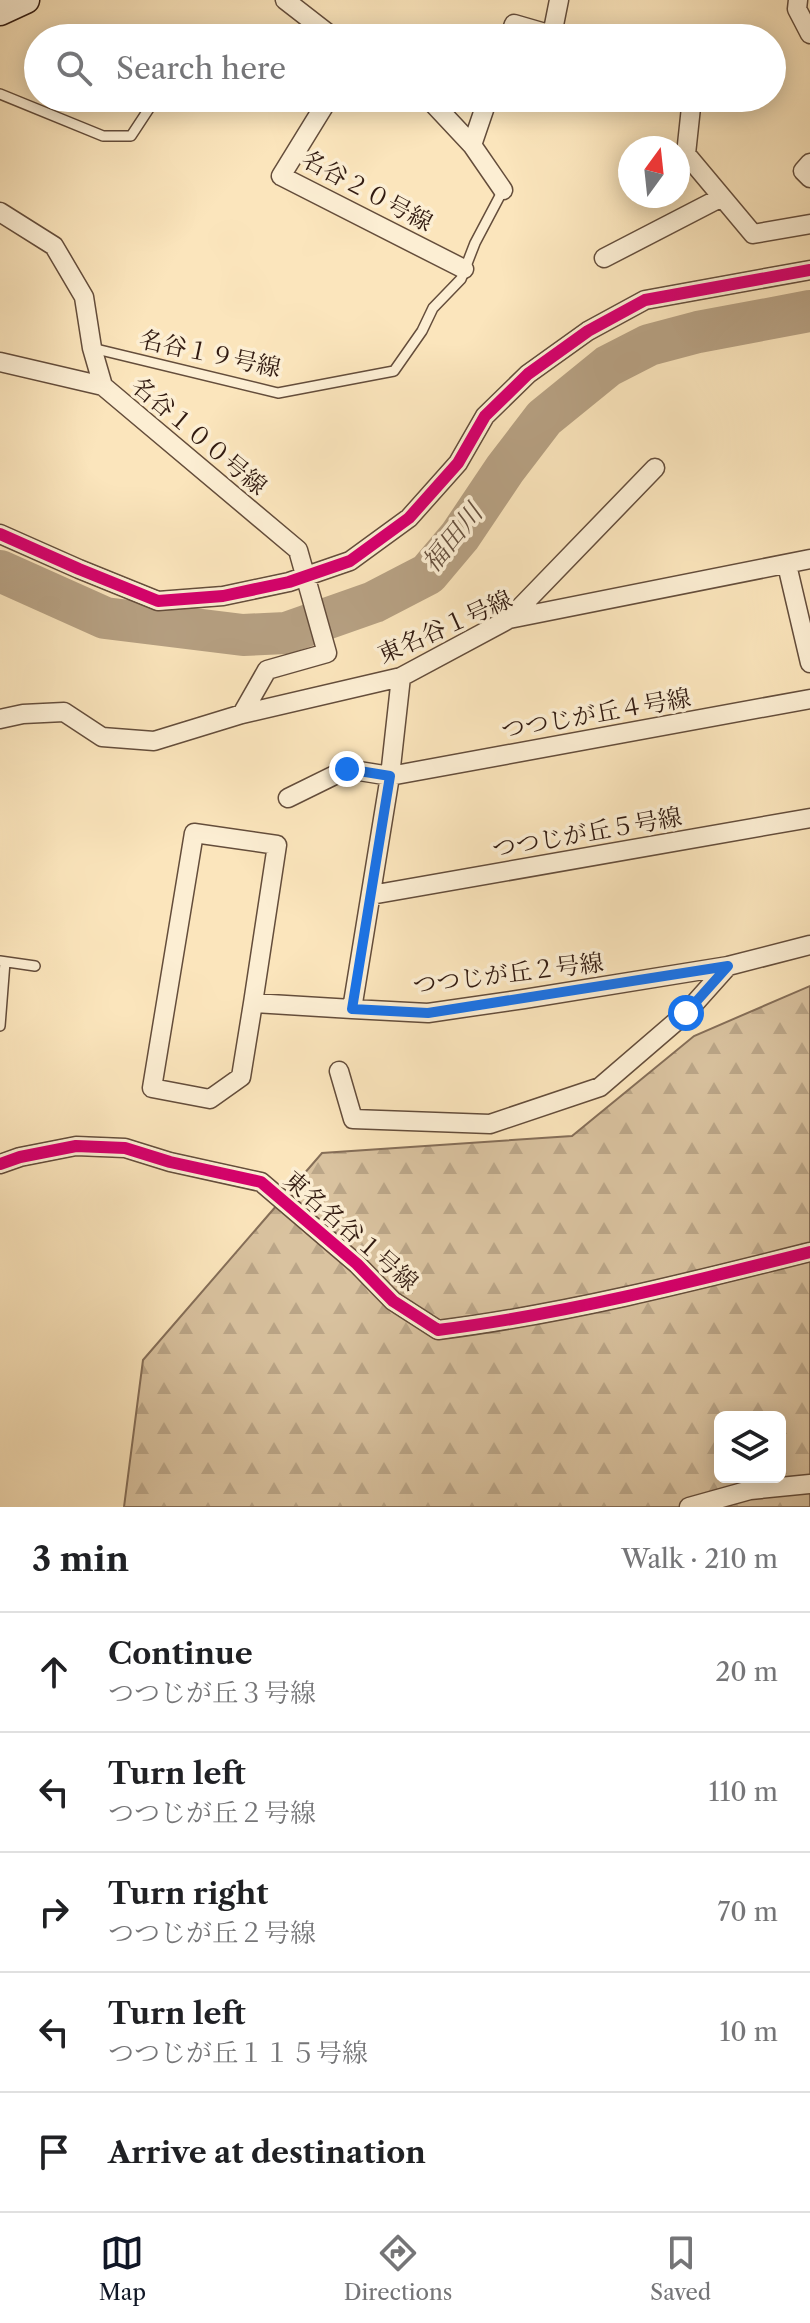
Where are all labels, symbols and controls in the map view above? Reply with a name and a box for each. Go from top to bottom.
search box [24,24,786,112]
icon: search [52,46,96,90]
text: Search here [116,50,286,87]
north arrow [618,136,690,208]
street label: 名谷２０号線 [297,144,438,237]
street label: 名谷１９号線 [137,324,284,383]
street label: 名谷１００号線 [126,371,273,501]
water label: 福田川 [415,495,491,578]
street label: 東名谷１号線 [373,584,516,669]
street label: つつじが丘４号線 [499,683,693,744]
route end [329,751,365,787]
street label: つつじが丘５号線 [490,802,684,863]
street label: つつじが丘２号線 [411,947,605,1000]
route start [668,995,704,1031]
street label: 東名名谷１号線 [278,1165,424,1297]
map controls [714,1411,786,1483]
button: layers [714,1411,786,1483]
text: 3 min [32,1538,129,1580]
text: Walk · 210 m [621,1543,778,1575]
text: Continue [108,1635,253,1672]
icon: ahead [32,1650,76,1694]
text: 20 m [715,1656,778,1688]
text: つつじが丘３号線 [108,1677,316,1709]
text: Turn left [108,1755,245,1792]
icon: left [32,1770,76,1814]
text: 110 m [709,1776,778,1808]
text: つつじが丘２号線 [108,1797,316,1829]
text: Turn right [108,1875,268,1912]
icon: right [32,1890,76,1934]
text: 70 m [718,1896,778,1928]
text: つつじが丘２号線 [108,1917,316,1949]
text: Turn left [108,1995,245,2032]
icon: left [32,2010,76,2054]
text: 10 m [719,2016,778,2048]
text: つつじが丘１１５号線 [108,2037,368,2069]
icon: arrive [32,2130,76,2174]
text: Arrive at destination [108,2134,426,2171]
tab: Map [99,2231,146,2306]
tab: Directions [344,2231,452,2306]
tab: Saved [650,2231,711,2306]

